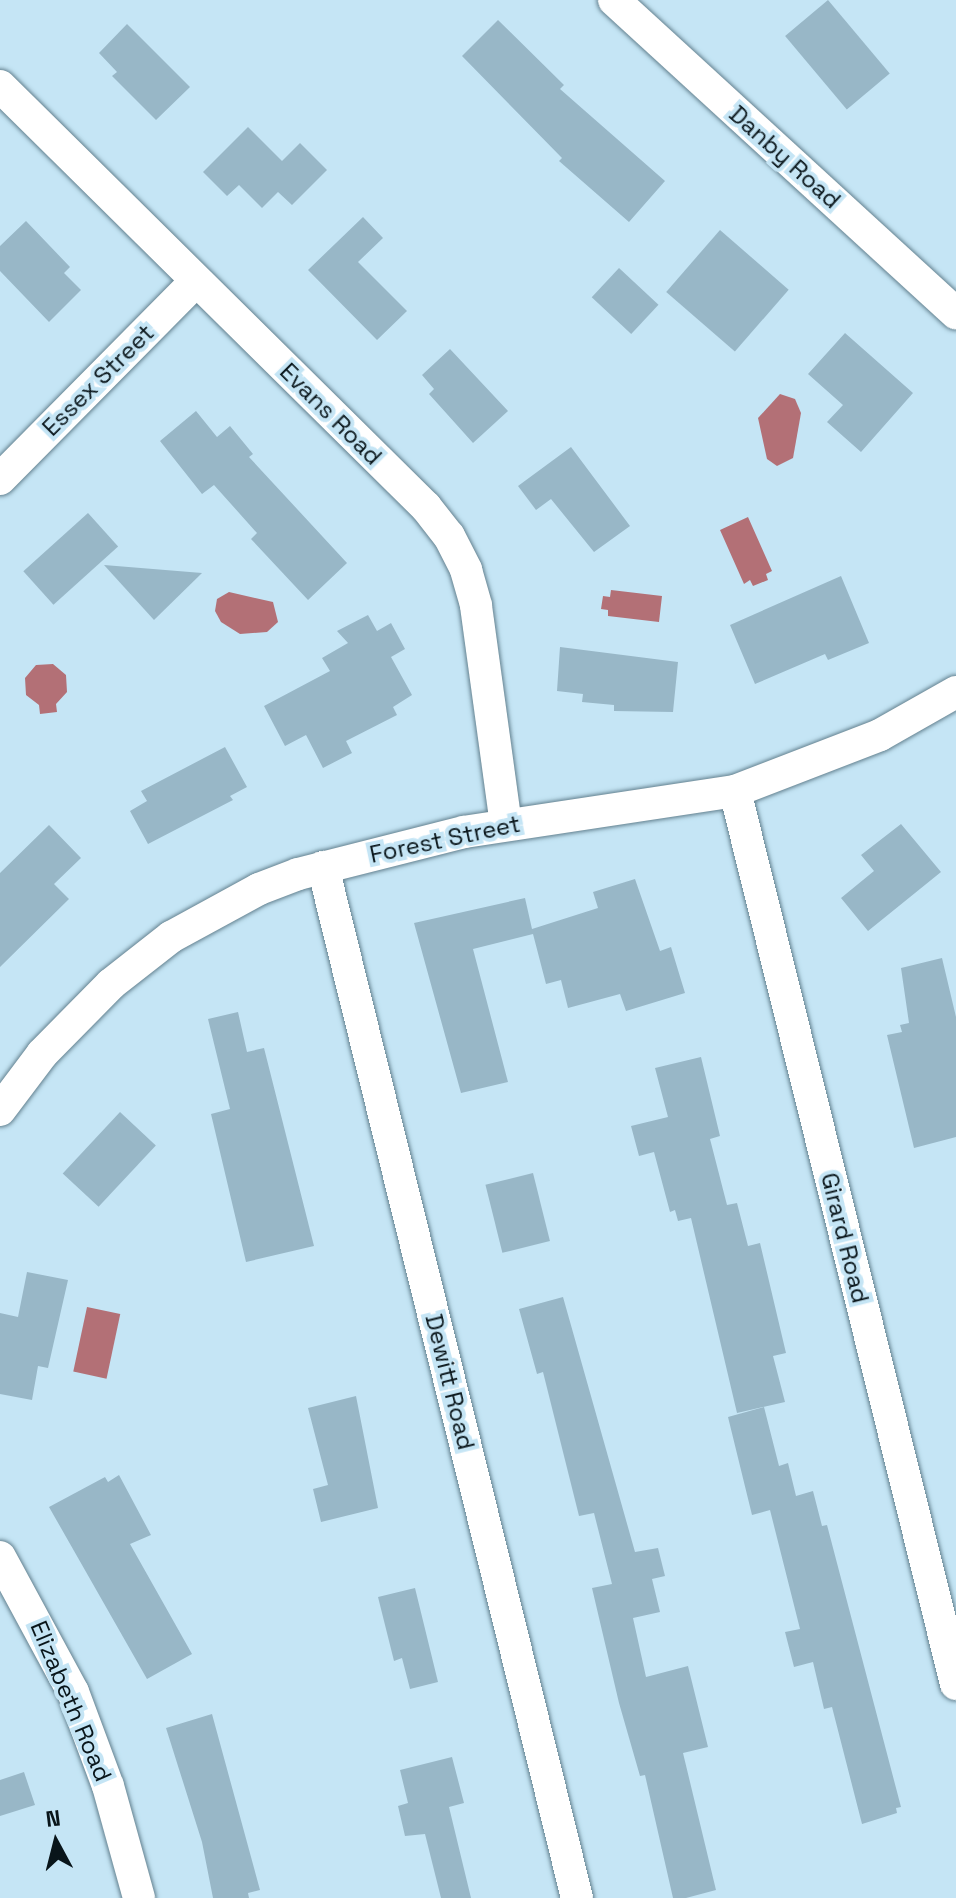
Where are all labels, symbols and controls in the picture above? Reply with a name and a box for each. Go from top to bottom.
street label: Danby Road [723,100,847,214]
street label: Essex Street [36,318,160,442]
street label: Evans Road [274,357,388,471]
street label: Forest Street [367,809,523,869]
street label: Girard Road [815,1170,875,1306]
street label: Dewitt Road [419,1311,481,1453]
street label: Elizabeth Road [24,1616,118,1786]
north arrow [16,1802,96,1882]
text: N [44,1803,62,1833]

